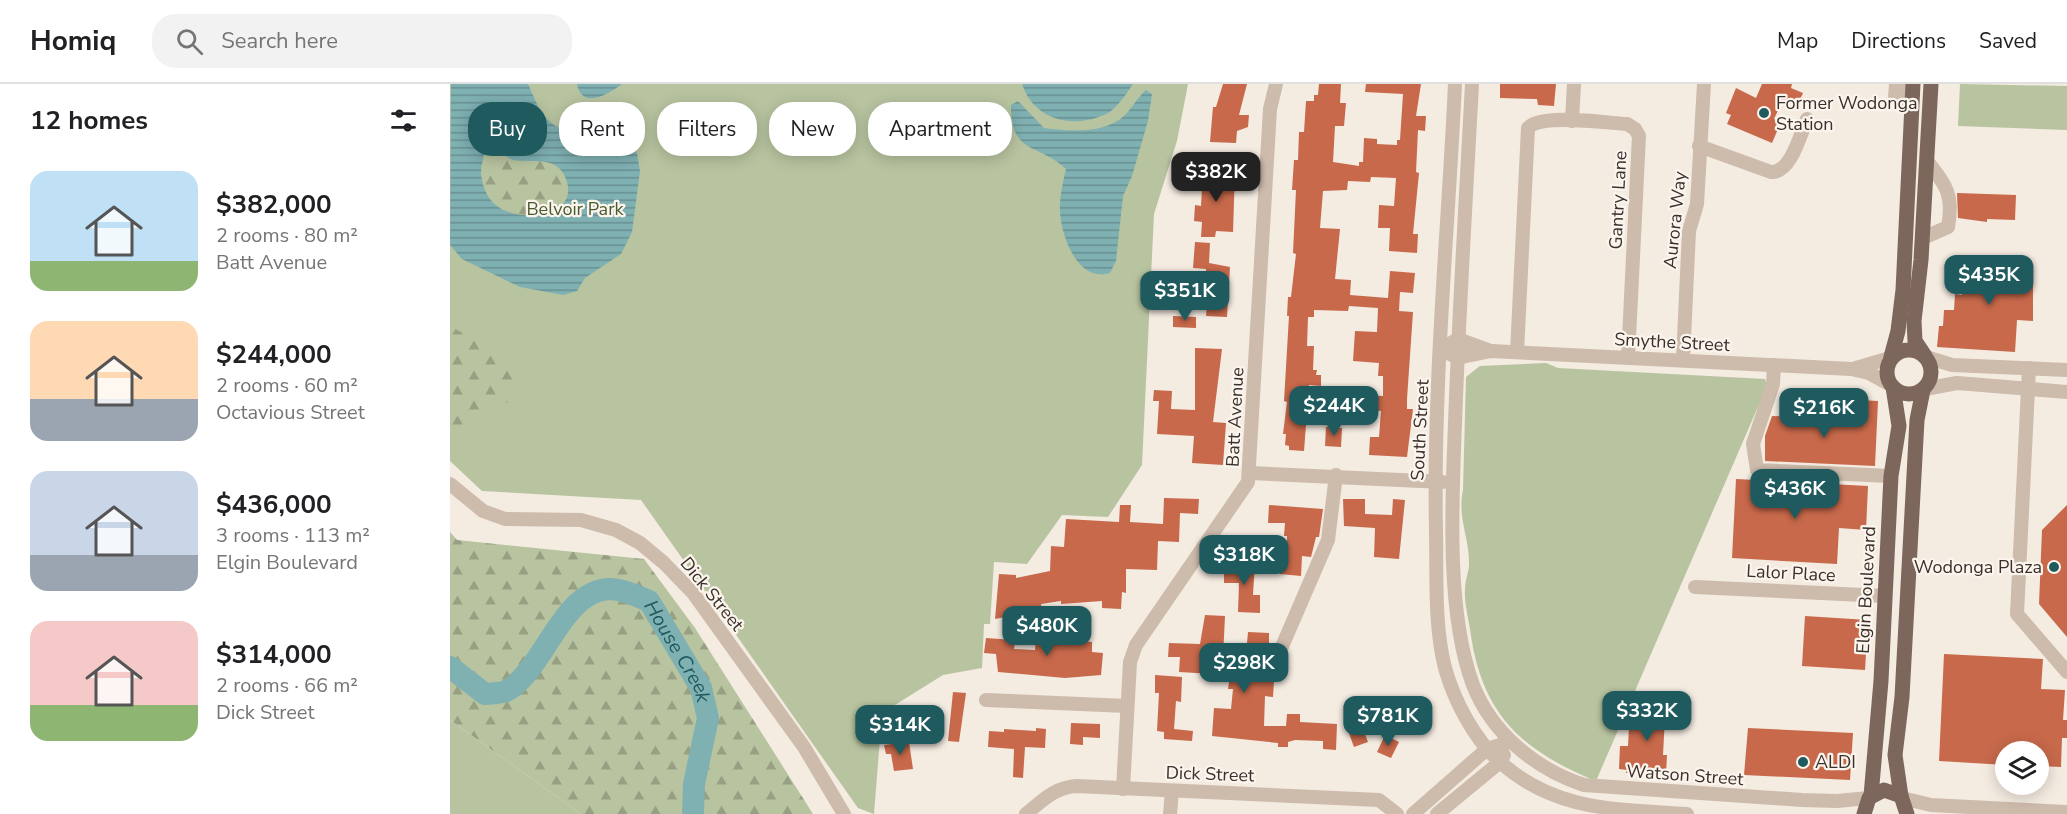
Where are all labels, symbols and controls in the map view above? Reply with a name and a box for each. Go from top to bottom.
search box [152,14,572,68]
text: Homiq [30,22,116,60]
icon: search [173,25,206,58]
text: Search here [221,26,338,56]
text: Map [1777,27,1818,55]
text: Directions [1851,27,1946,55]
text: Saved [1979,27,2037,55]
place label: Former Wodonga Station [1776,91,1918,136]
chip: Buy [468,102,547,156]
chip: Rent [559,102,645,156]
chip: Filters [657,102,757,156]
chip: New [769,102,856,156]
chip: Apartment [868,102,1012,156]
text: 12 homes [30,103,148,138]
icon: filters [387,104,420,137]
marker: Former Wodonga Station [1757,106,1771,120]
street label: Gantry Lane [1603,150,1633,250]
pin: $382K [1174,152,1258,203]
text: $382K [1185,158,1247,185]
street label: Aurora Way [1658,169,1692,270]
text: $382,000 [216,187,332,222]
icon: home [78,195,150,267]
park label: Belvoir Park [526,197,625,221]
text: 2 rooms · 80 m² [216,222,358,249]
text: Batt Avenue [216,249,327,276]
pin: $435K [1947,255,2031,306]
text: $435K [1958,261,2020,288]
pin: $351K [1143,271,1227,322]
text: $351K [1154,277,1216,304]
street label: Smythe Street [1614,327,1731,357]
text: $244,000 [216,337,332,372]
icon: home [78,345,150,417]
street label: Batt Avenue [1220,366,1250,468]
text: 2 rooms · 60 m² [216,372,358,399]
street label: South Street [1405,378,1435,481]
pin: $244K [1292,386,1376,437]
pin: $216K [1782,388,1866,439]
text: $244K [1303,392,1365,419]
text: $216K [1793,394,1855,421]
text: Octavious Street [216,399,365,426]
pin: $436K [1753,469,1837,520]
text: $436K [1764,475,1826,502]
text: $436,000 [216,487,332,522]
icon: home [78,495,150,567]
text: 3 rooms · 113 m² [216,522,370,549]
street label: Elgin Boulevard [1851,526,1881,654]
pin: $318K [1202,535,1286,586]
text: $318K [1213,541,1275,568]
text: Elgin Boulevard [216,549,358,576]
street label: Dick Street [675,552,750,637]
place label: Wodonga Plaza [1914,555,2042,579]
street label: Lalor Place [1746,559,1836,587]
marker: Wodonga Plaza [2047,560,2061,574]
water label: House Creek [638,595,718,706]
pin: $480K [1005,606,1089,657]
text: $480K [1016,612,1078,639]
text: $314,000 [216,637,332,672]
pin: $298K [1202,643,1286,694]
icon: home [78,645,150,717]
text: $298K [1213,649,1275,676]
text: 2 rooms · 66 m² [216,672,358,699]
pin: $332K [1605,691,1689,742]
pin: $781K [1346,696,1430,747]
text: $332K [1616,697,1678,724]
text: Dick Street [216,699,314,726]
text: $781K [1357,702,1419,729]
pin: $314K [858,705,942,756]
text: $314K [869,711,931,738]
map controls [1995,741,2049,795]
button: layers [1995,741,2049,795]
place label: ALDI [1815,750,1856,774]
marker: ALDI [1796,755,1810,769]
street label: Watson Street [1626,759,1745,791]
street label: Dick Street [1165,760,1255,788]

